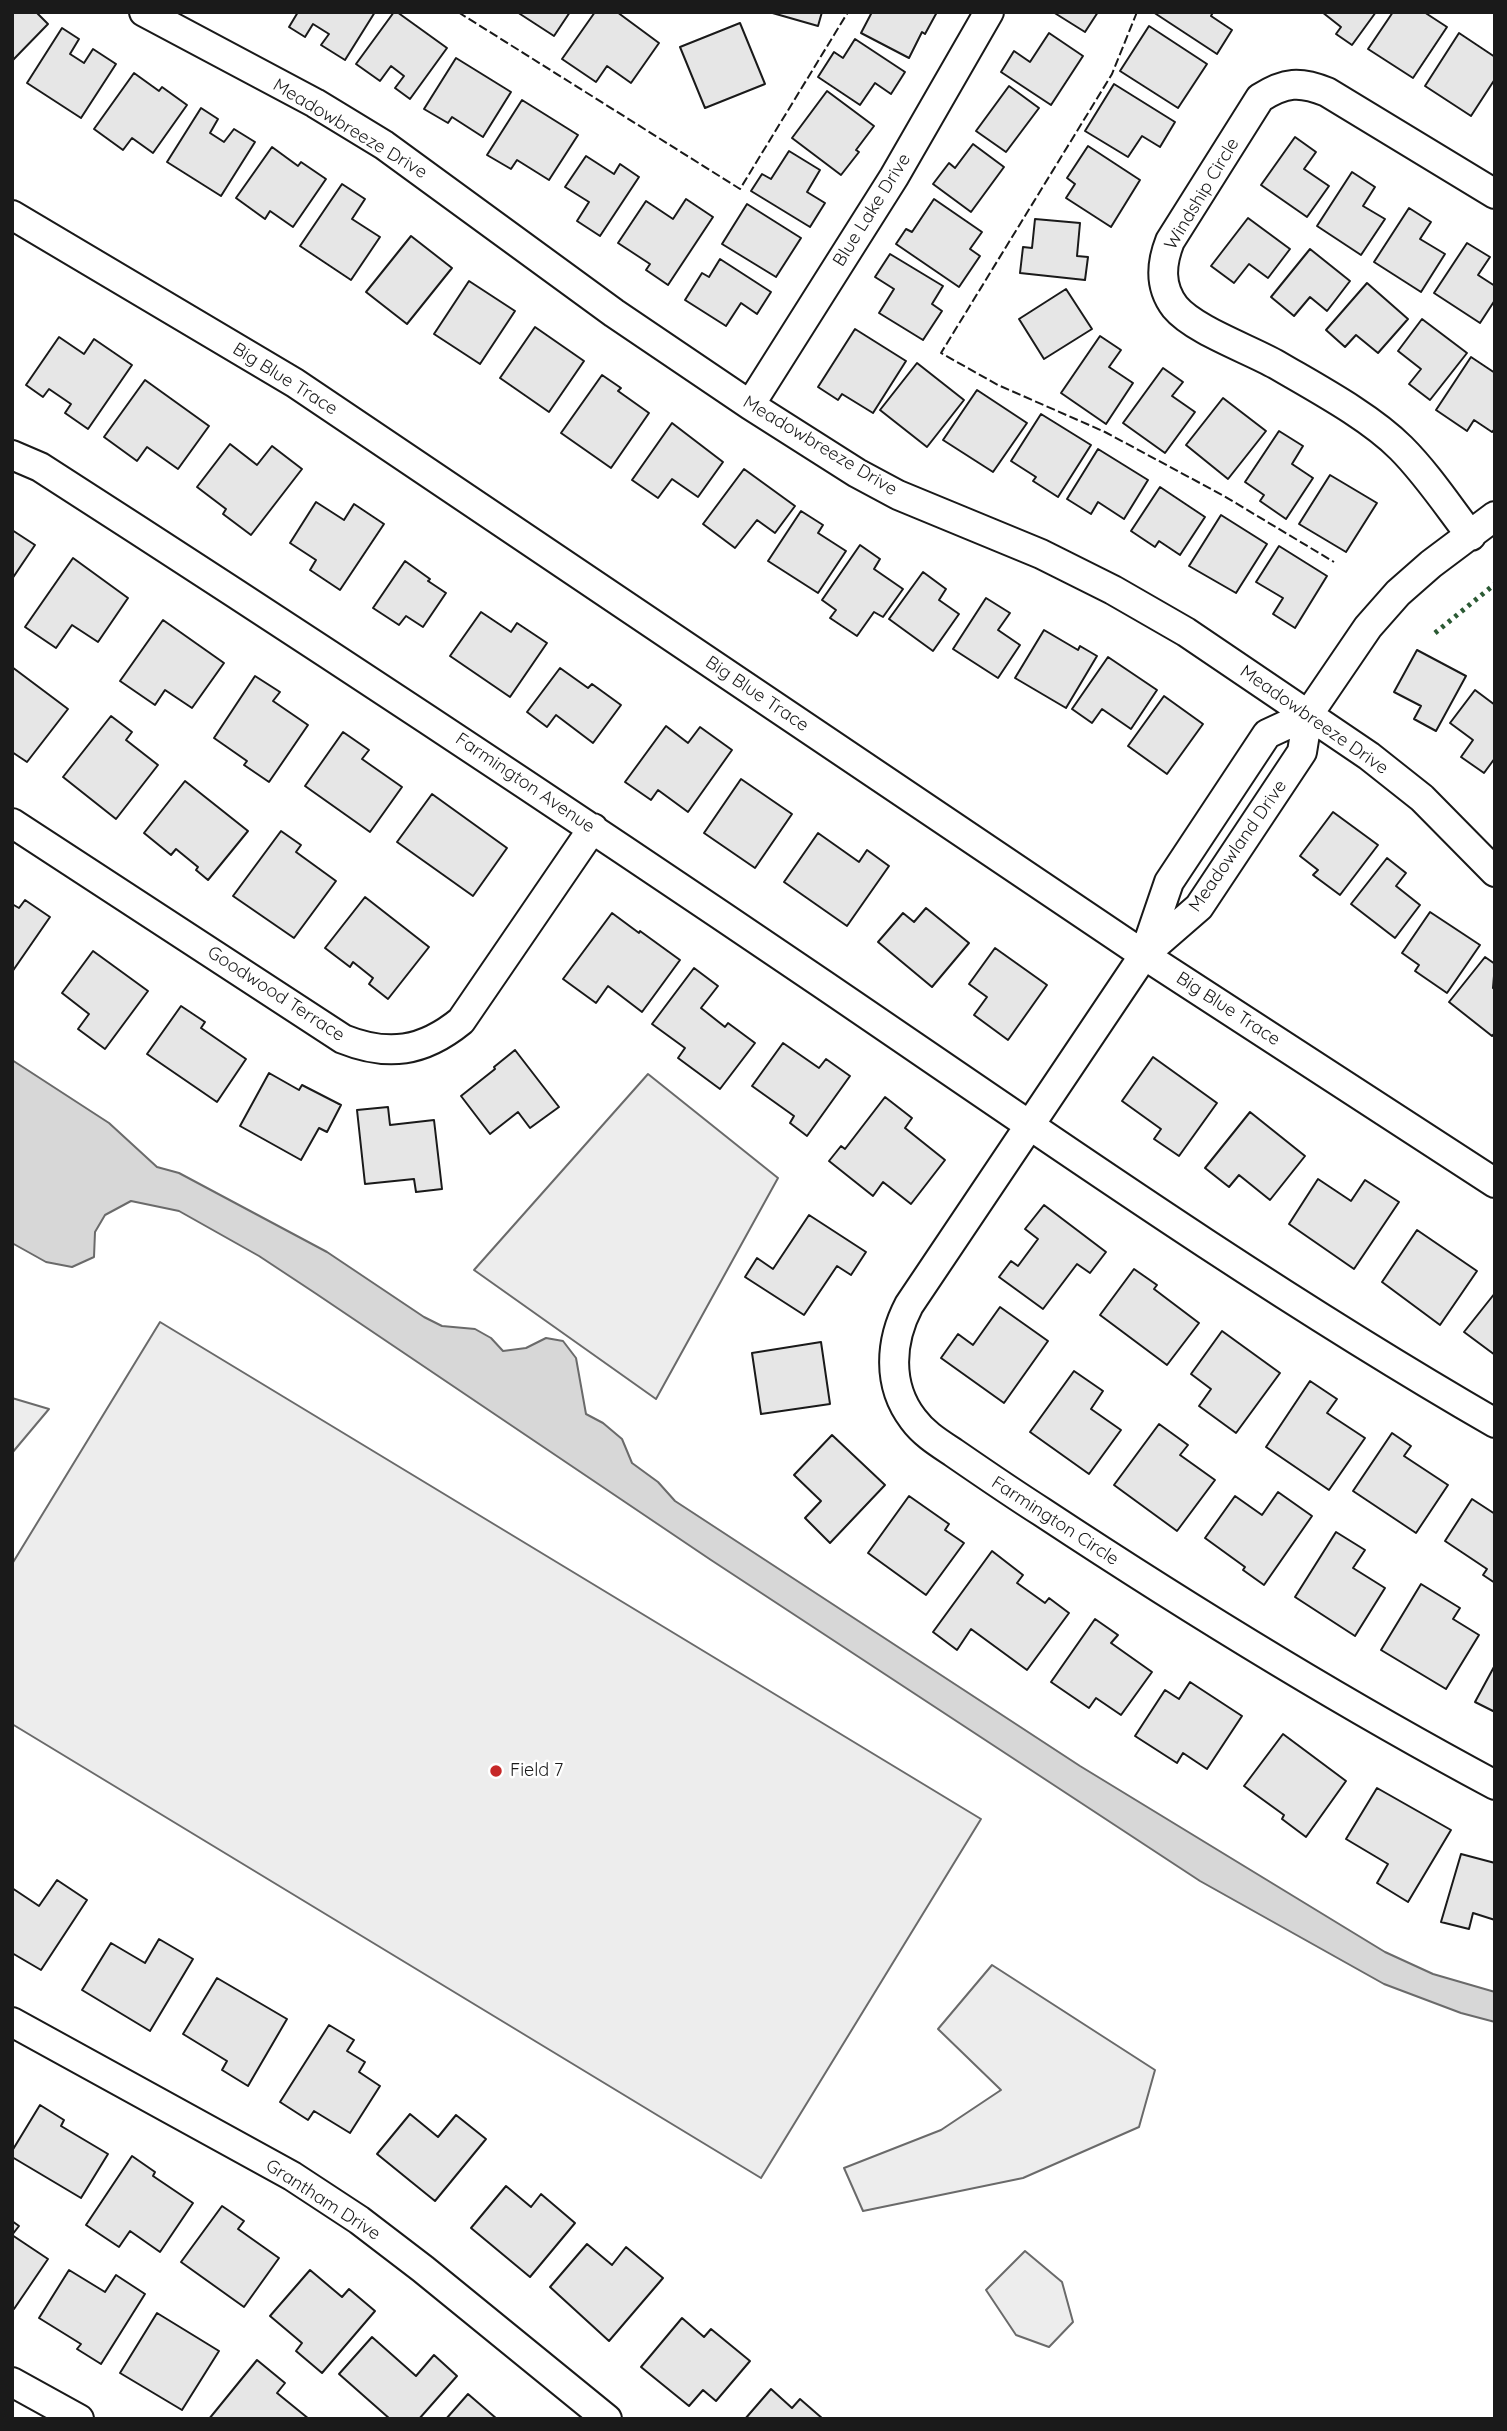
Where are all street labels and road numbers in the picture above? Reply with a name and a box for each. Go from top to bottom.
street label: Meadowbreeze Drive [269,74,431,184]
street label: Windship Circle [1160,134,1244,254]
street label: Blue Lake Drive [829,150,915,270]
street label: Big Blue Trace [229,338,341,420]
street label: Meadowbreeze Drive [739,391,901,501]
street label: Big Blue Trace [701,652,813,736]
street label: Meadowbreeze Drive [1236,661,1392,779]
street label: Farmington Avenue [451,728,599,838]
street label: Meadowland Drive [1184,776,1292,916]
street label: Goodwood Terrace [203,942,349,1046]
street label: Big Blue Trace [1172,967,1284,1051]
street label: Farmington Circle [987,1472,1123,1570]
street label: Grantham Drive [262,2155,384,2245]

